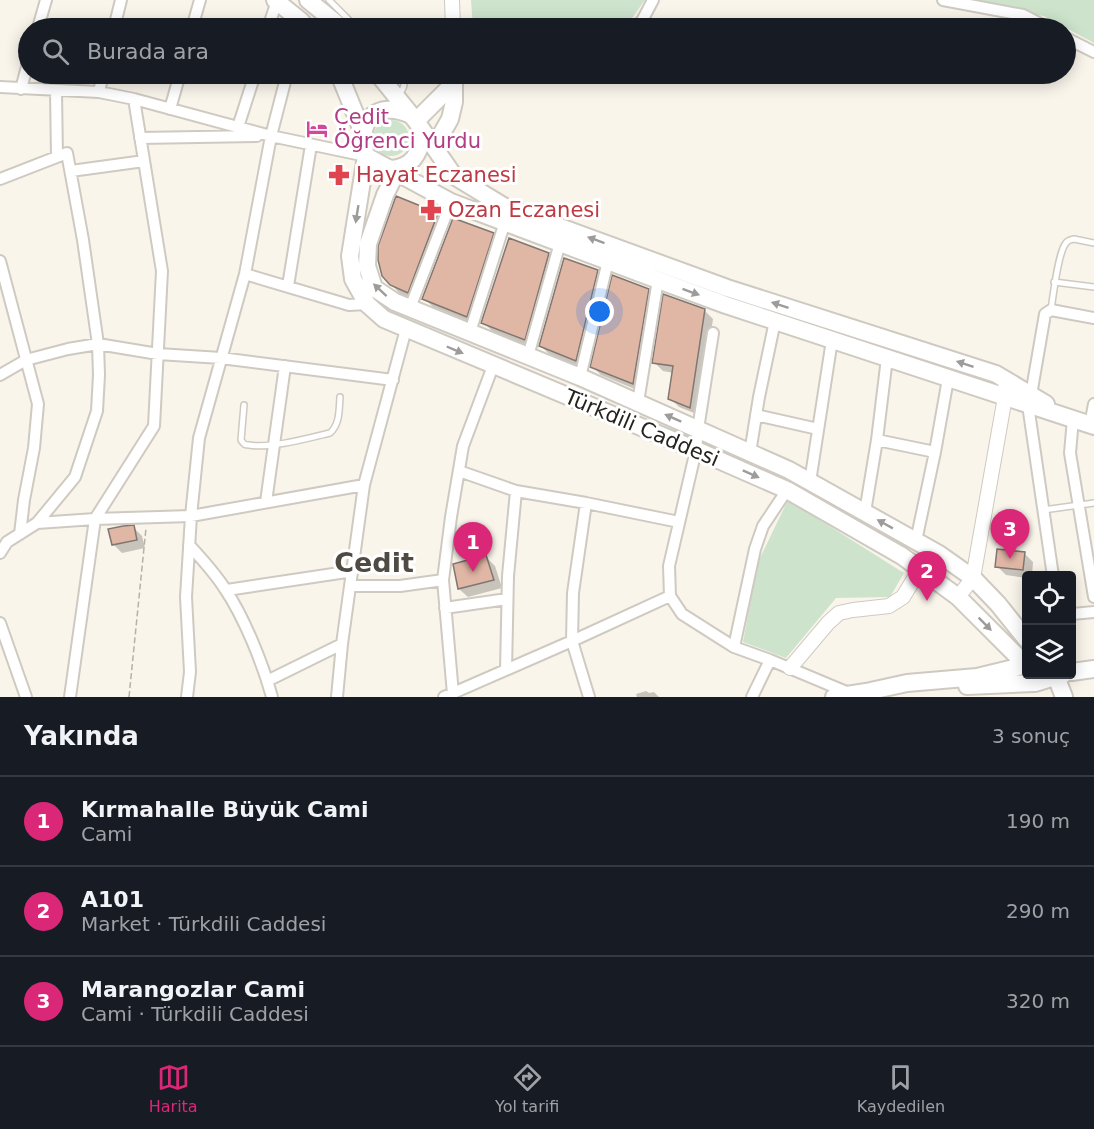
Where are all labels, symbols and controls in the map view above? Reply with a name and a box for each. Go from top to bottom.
search box [18,18,1076,84]
icon: search [39,35,72,68]
text: Burada ara [87,39,209,64]
place label: Cedit Öğrenci Yurdu [334,105,481,153]
hotel icon: Cedit Öğrenci Yurdu [305,117,329,141]
pharmacy icon: Hayat Eczanesi [327,163,351,187]
place label: Hayat Eczanesi [356,163,517,187]
pharmacy icon: Ozan Eczanesi [419,198,443,222]
place label: Ozan Eczanesi [448,198,600,222]
one-way arrow [352,205,361,224]
one-way arrow [587,234,605,244]
one-way arrow [373,283,388,297]
one-way arrow [682,288,700,297]
your location [585,297,614,326]
one-way arrow [771,299,789,309]
one-way arrow [447,345,465,355]
one-way arrow [956,359,974,369]
street label: Türkdili Caddesi [560,384,723,471]
one-way arrow [665,414,682,423]
one-way arrow [743,470,760,479]
pin: 3 [990,510,1030,559]
one-way arrow [876,519,893,529]
pin: 1 [454,522,492,572]
district label: Cedit [334,547,414,578]
pin: 2 [908,552,946,601]
map controls [1022,571,1076,679]
button: locate [1022,571,1076,625]
one-way arrow [978,616,992,631]
button: layers [1022,625,1076,679]
text: Yakında [24,721,139,751]
text: 3 sonuç [992,724,1070,748]
text: Kırmahalle Büyük Cami [81,797,369,822]
text: 1 [37,809,50,833]
text: 190 m [1006,809,1070,833]
text: Cami [81,822,132,846]
text: A101 [81,887,144,912]
text: 2 [37,899,50,923]
text: 290 m [1006,899,1070,923]
text: Market · Türkdili Caddesi [81,912,326,936]
text: Marangozlar Cami [81,977,305,1002]
text: 3 [37,989,50,1013]
text: 320 m [1006,989,1070,1013]
text: Cami · Türkdili Caddesi [81,1002,309,1026]
tab: Harita [149,1061,198,1116]
tab: Yol tarifi [495,1061,559,1116]
tab: Kaydedilen [857,1061,945,1116]

